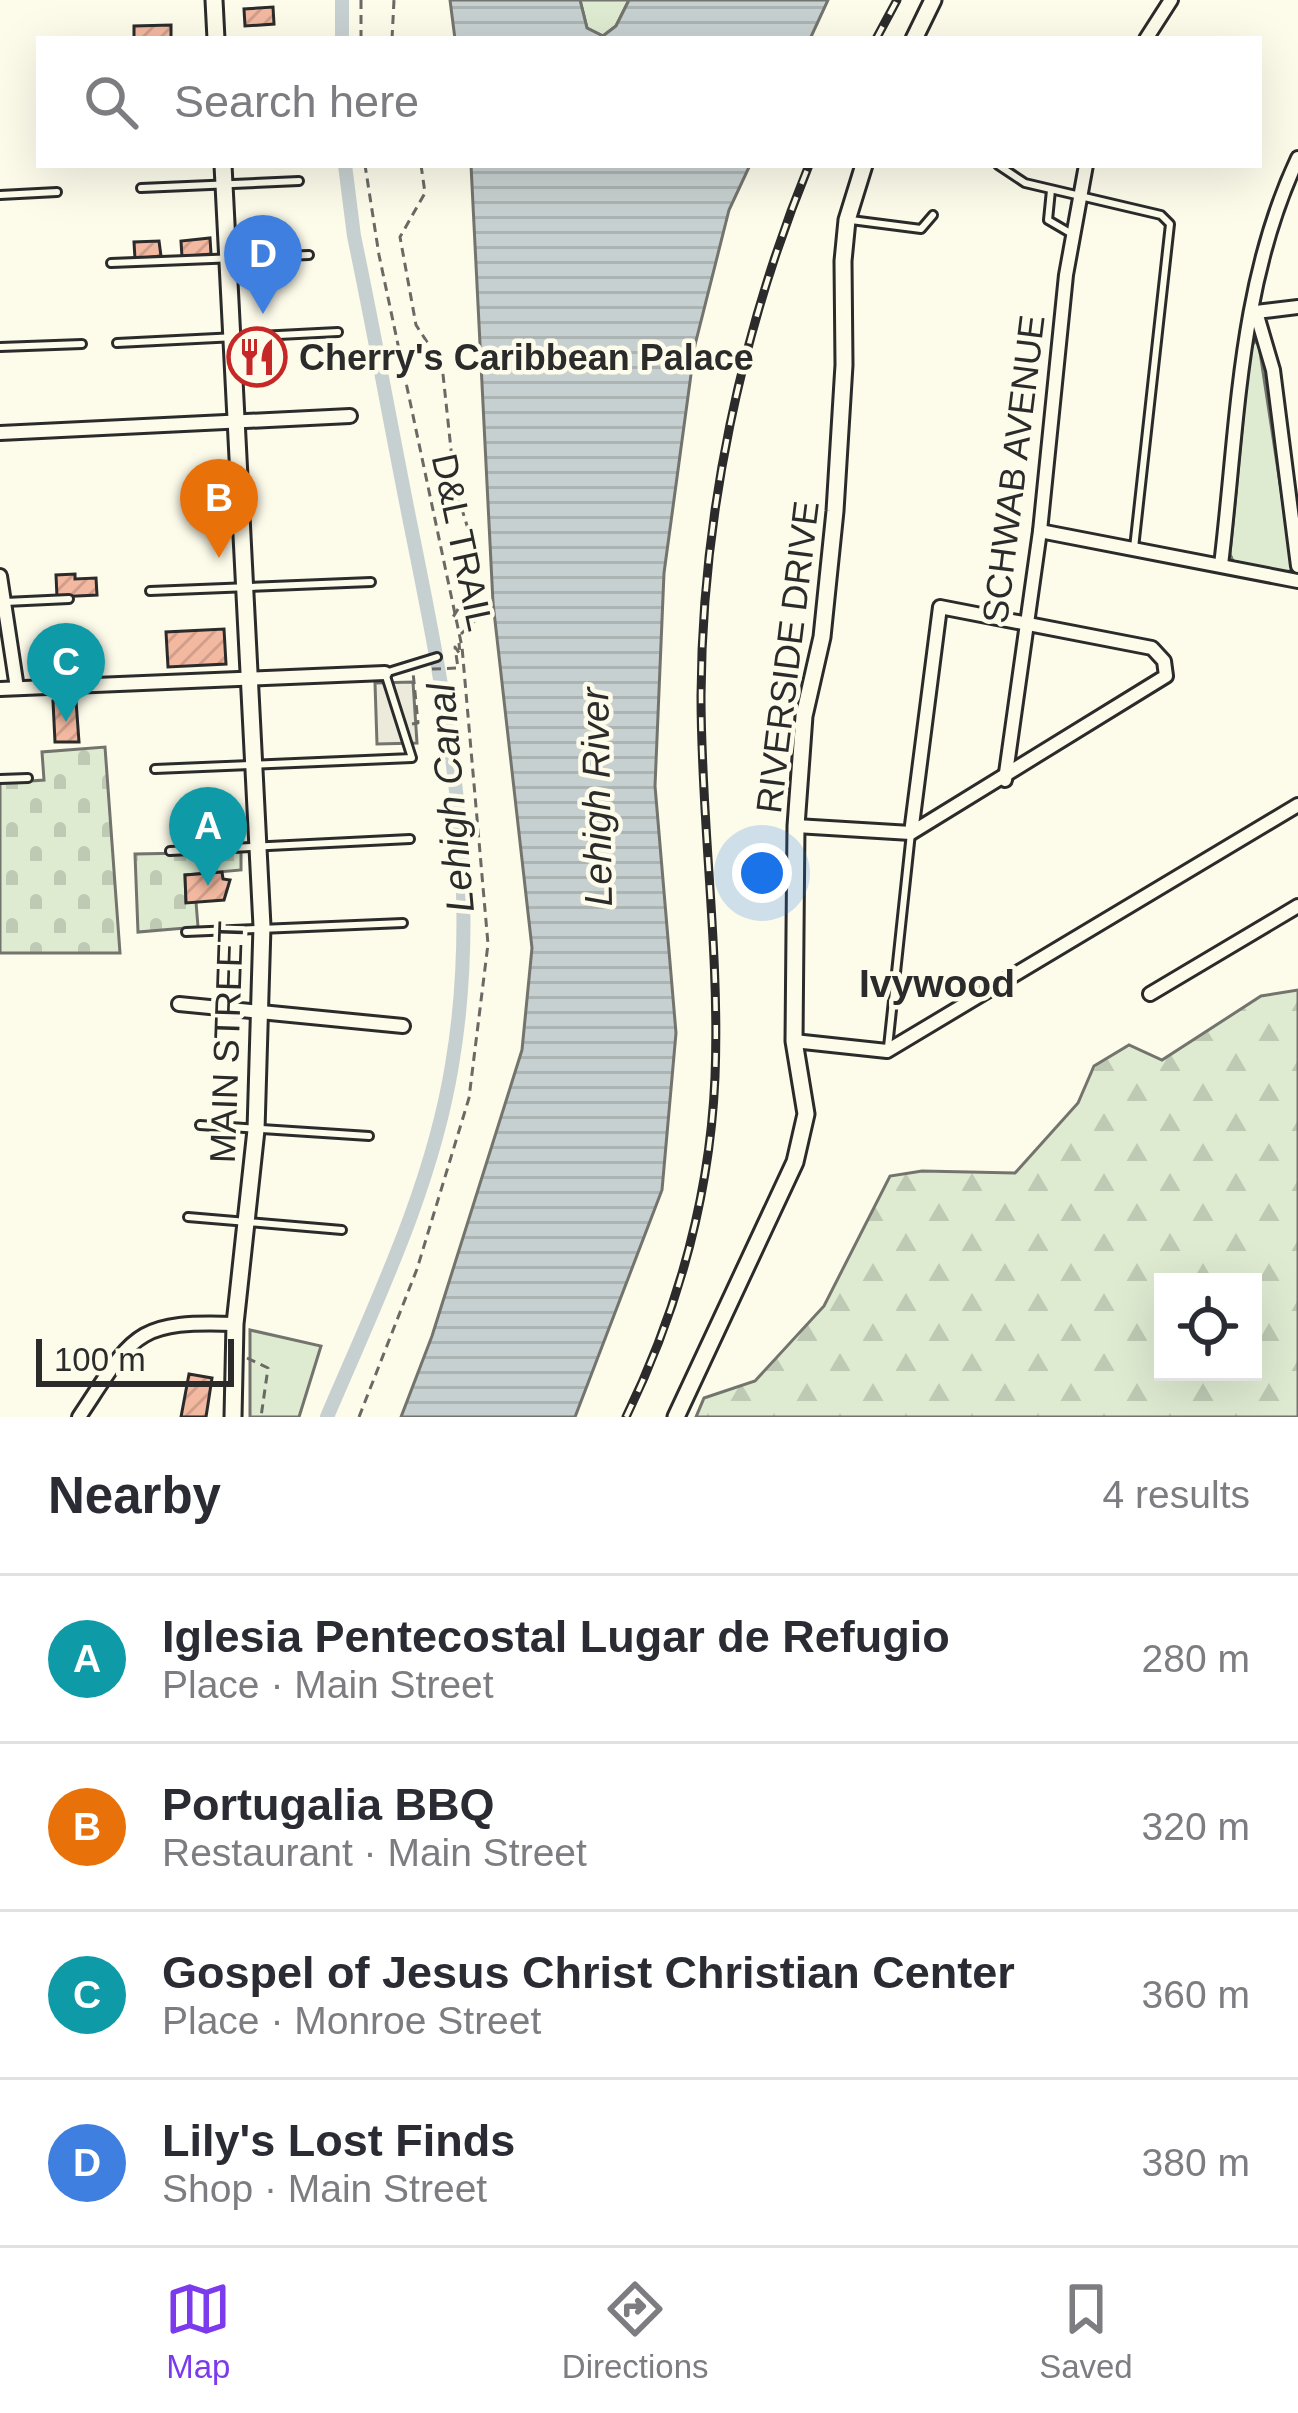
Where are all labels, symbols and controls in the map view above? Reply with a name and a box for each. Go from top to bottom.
search box [36,36,1262,168]
icon: search [78,69,144,135]
text: Search here [174,76,419,127]
pin: D [224,215,302,314]
street label: SCHWAB AVENUE [974,313,1053,625]
restaurant icon: Cherry's Caribbean Palace [226,326,288,388]
place label: Cherry's Caribbean Palace [299,337,754,378]
street label: D&L TRAIL [424,450,501,634]
pin: B [180,459,258,558]
street label: RIVERSIDE DRIVE [748,499,827,815]
pin: C [27,623,105,722]
water label: Lehigh Canal [419,680,482,914]
water label: Lehigh River [573,685,620,907]
pin: A [169,787,247,886]
your location [732,843,792,903]
street label: MAIN STREET [202,920,251,1164]
district label: Ivywood [859,962,1015,1005]
map controls [1154,1273,1262,1381]
button: locate [1154,1273,1262,1381]
scale bar [36,1333,234,1386]
text: 100 m [54,1341,146,1378]
text: Nearby [48,1467,221,1524]
text: 4 results [1103,1473,1250,1516]
text: Iglesia Pentecostal Lugar de Refugio [162,1611,950,1662]
text: A [73,1637,101,1680]
text: 280 m [1142,1637,1250,1680]
text: Place · Main Street [162,1663,494,1706]
text: Portugalia BBQ [162,1779,495,1830]
text: B [73,1805,101,1848]
text: 320 m [1142,1805,1250,1848]
text: Restaurant · Main Street [162,1831,587,1874]
text: Gospel of Jesus Christ Christian Center [162,1947,1015,1998]
text: C [73,1973,101,2016]
text: 360 m [1142,1973,1250,2016]
text: Place · Monroe Street [162,1999,541,2042]
text: Lily's Lost Finds [162,2115,515,2166]
text: D [73,2141,101,2184]
text: 380 m [1142,2141,1250,2184]
text: Shop · Main Street [162,2167,487,2210]
tab: Map [165,2276,231,2386]
tab: Directions [562,2276,709,2386]
tab: Saved [1039,2276,1133,2386]

